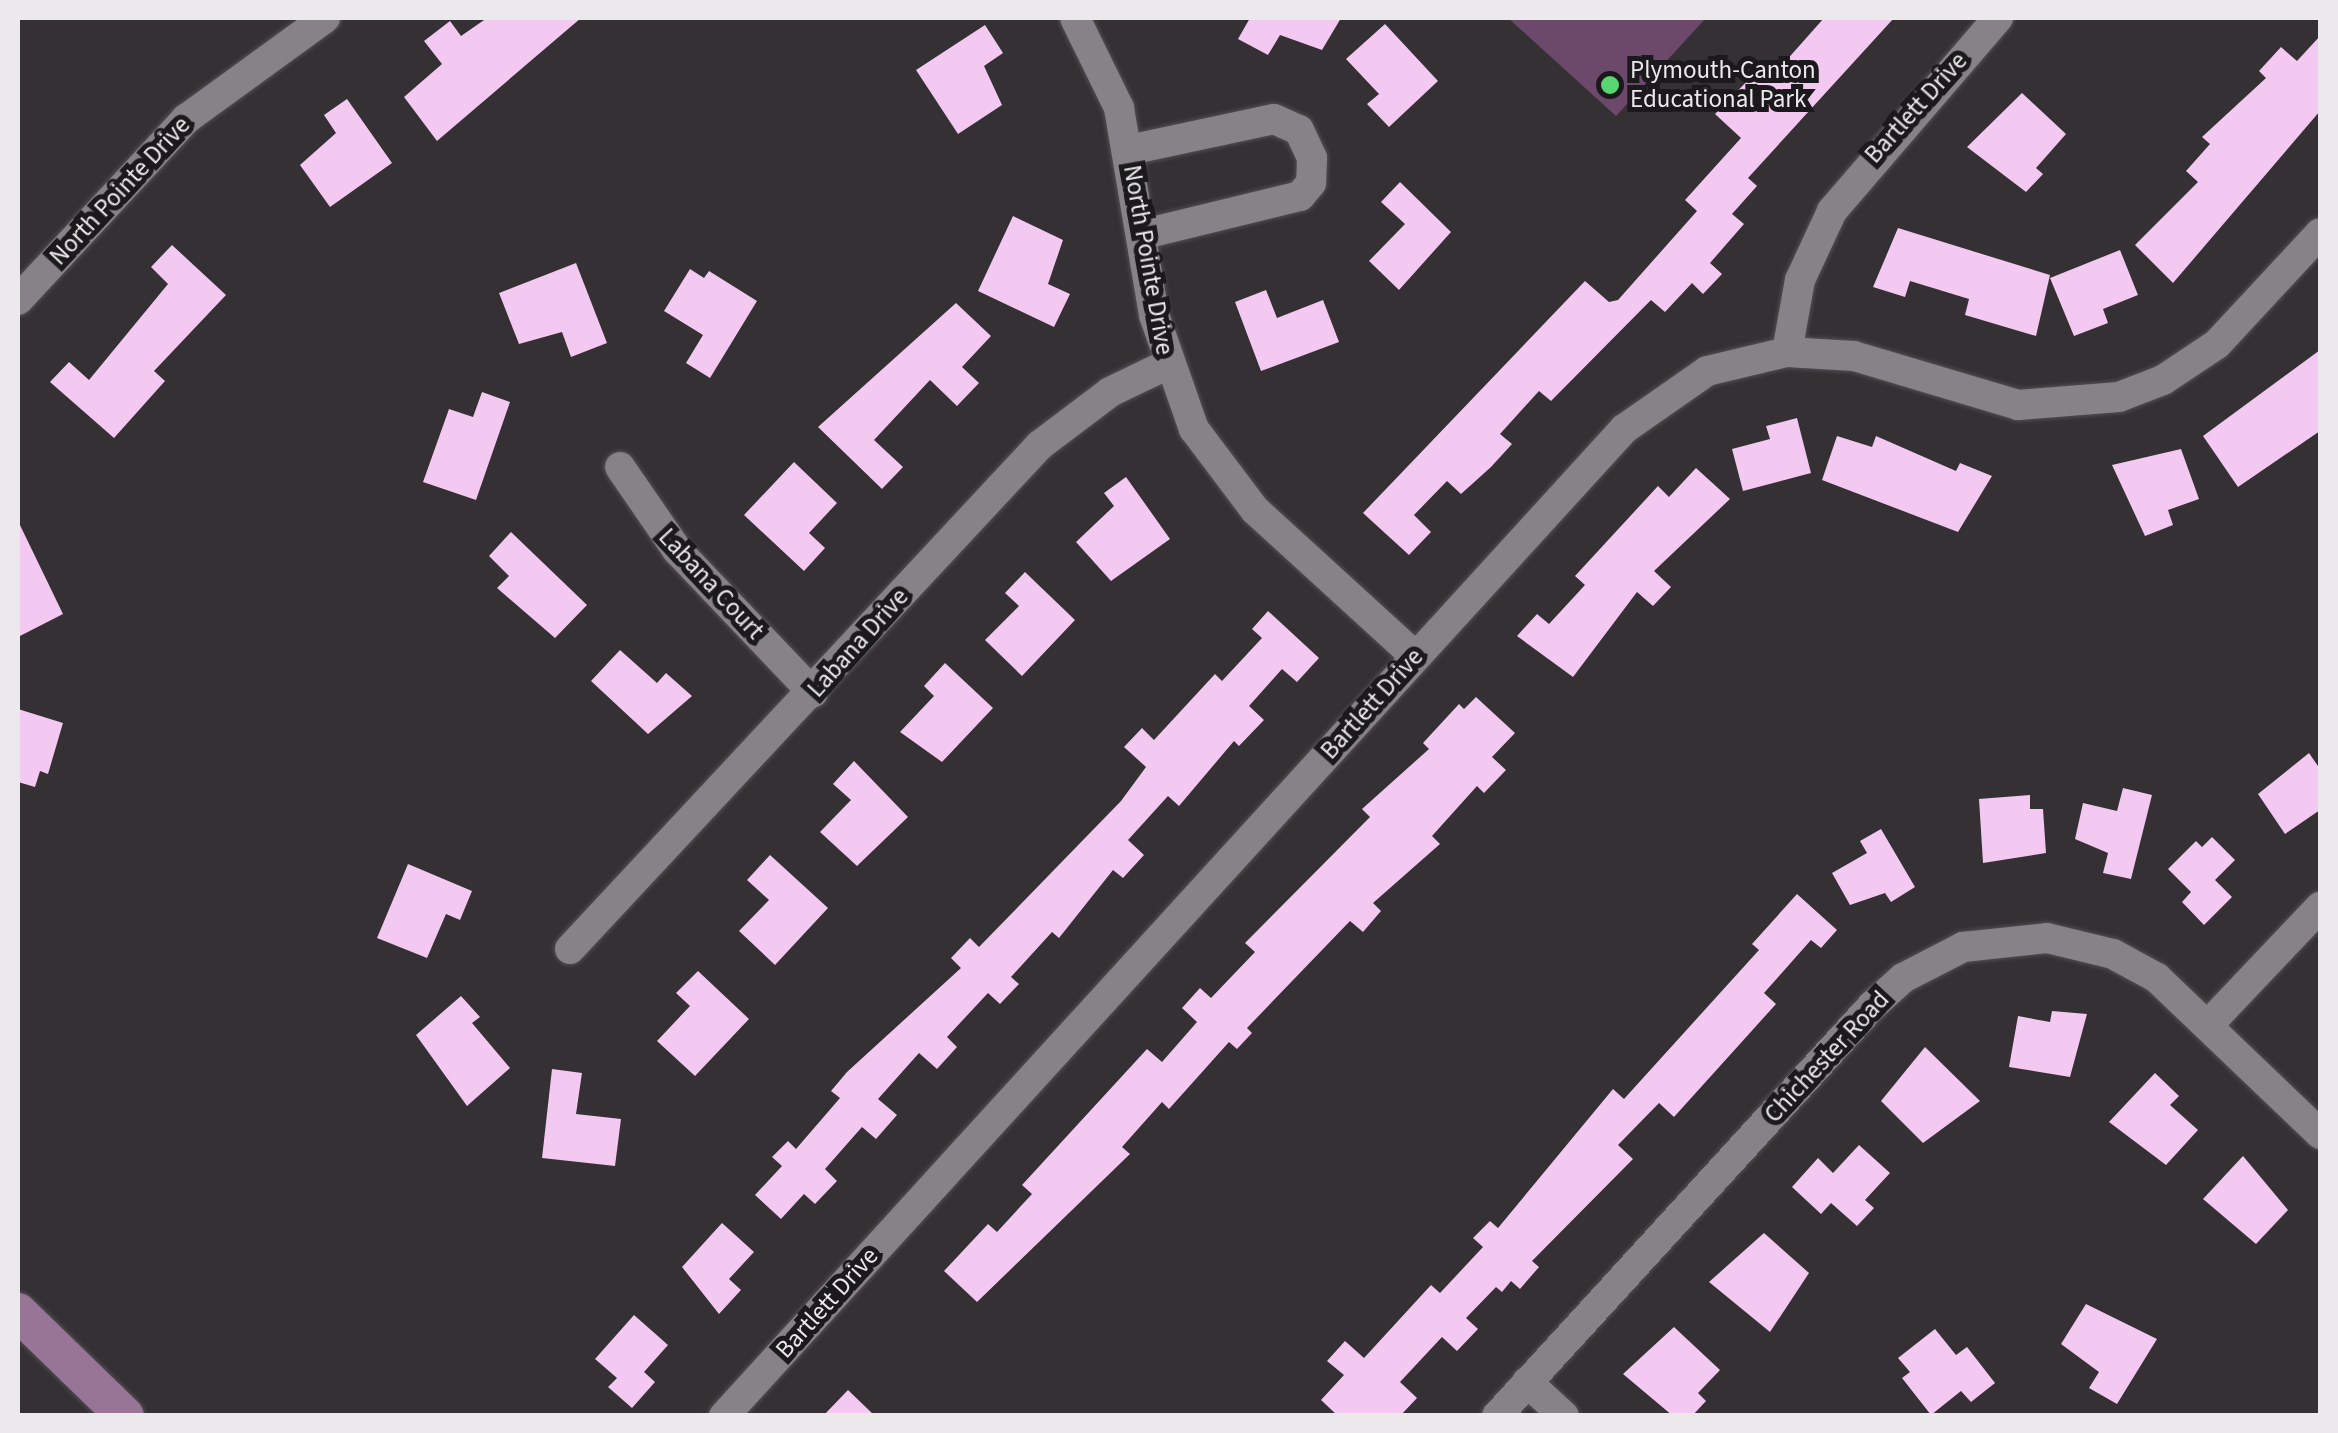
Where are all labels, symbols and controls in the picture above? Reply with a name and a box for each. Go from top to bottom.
street label: Bartlett Drive [1859,46,1973,170]
place label: Plymouth-Canton Educational Park [1630,56,1816,115]
marker: Plymouth-Canton Educational Park [1599,74,1621,96]
street label: North Pointe Drive [44,111,196,271]
street label: North Pointe Drive [1117,163,1179,357]
street label: Labana Court [652,522,770,646]
street label: Labana Drive [801,582,915,704]
street label: Bartlett Drive [1315,642,1429,766]
street label: Chichester Road [1758,985,1896,1129]
street label: Bartlett Drive [770,1241,884,1365]

